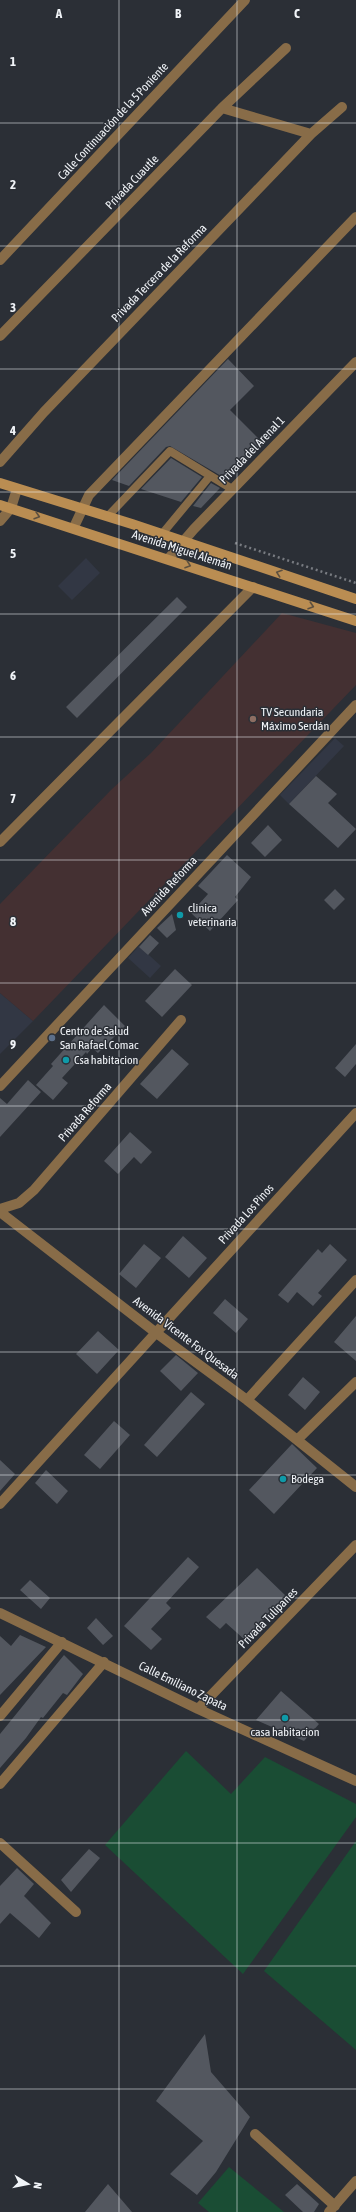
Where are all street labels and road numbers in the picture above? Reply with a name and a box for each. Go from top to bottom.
street label: Calle Continuación de la 5 Poniente [55,59,171,183]
street label: Privada Cuautle [103,152,161,212]
street label: Privada Tercera de la Reforma [109,221,209,325]
street label: Privada del Arenal 1 [216,413,288,487]
street label: Avenida Miguel Alemán [130,527,234,573]
street label: Avenida Reforma [138,854,200,918]
street label: Privada Reforma [56,1080,114,1144]
street label: Privada Los Pinos [215,1181,277,1247]
street label: Avenida Vicente Fox Quesada [131,1294,241,1382]
street label: Privada Tulipanes [236,1585,300,1651]
street label: Calle Emiliano Zapata [136,1659,230,1713]

